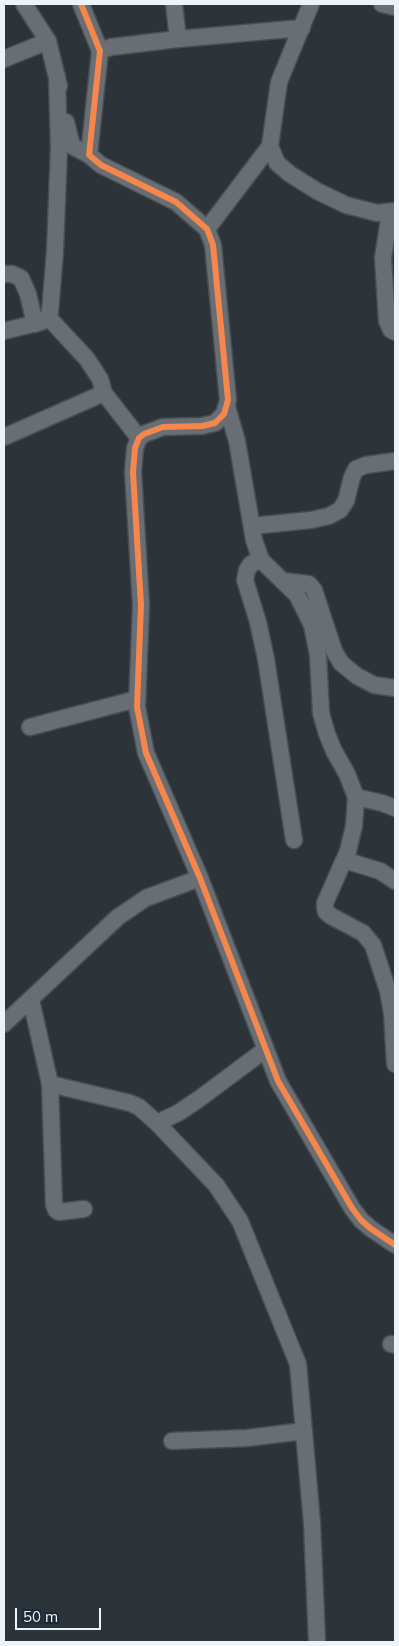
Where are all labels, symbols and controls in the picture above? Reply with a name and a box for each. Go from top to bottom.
scale bar [18,1598,104,1630]
text: 50 m [23,1607,58,1626]

